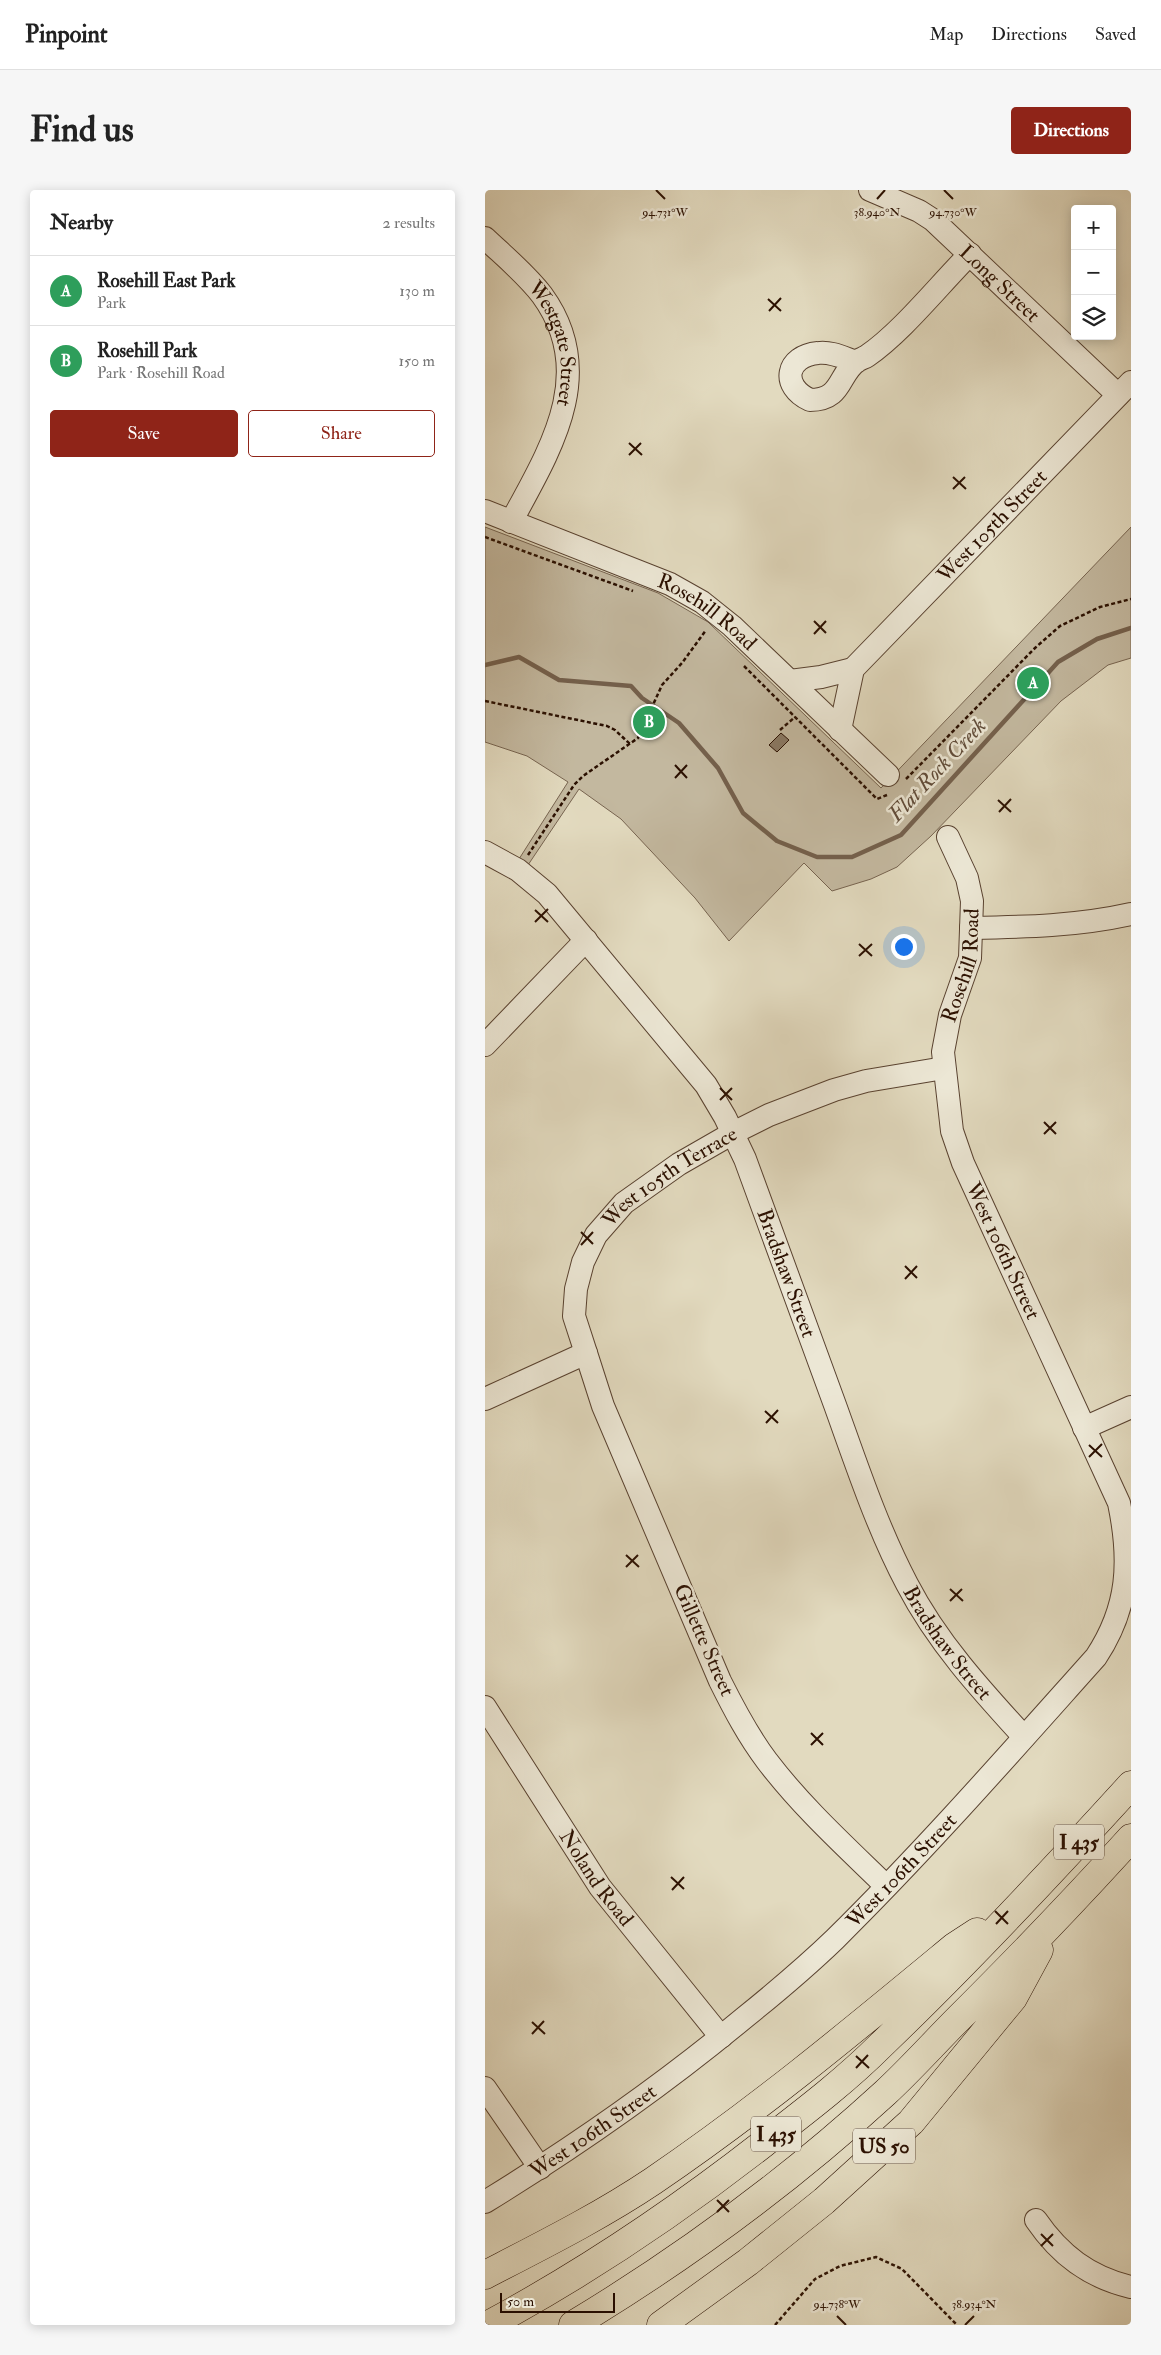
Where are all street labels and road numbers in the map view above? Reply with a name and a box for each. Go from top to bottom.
street label: Long Street [954,239,1046,328]
street label: Westgate Street [522,274,582,409]
street label: West 105th Street [930,463,1053,589]
street label: Rosehill Road [654,567,763,656]
street label: Rosehill Road [935,907,985,1026]
street label: West 105th Terrace [595,1120,742,1233]
street label: West 106th Street [959,1177,1047,1324]
street label: Bradshaw Street [751,1205,823,1341]
street label: Gillette Street [667,1580,741,1701]
street label: Bradshaw Street [897,1581,998,1706]
street label: West 106th Street [840,1807,963,1934]
road number: I 435 [1054,1824,1104,1860]
street label: Noland Road [553,1825,640,1932]
street label: West 106th Street [523,2078,662,2185]
road number: I 435 [751,2116,801,2152]
road number: US 50 [853,2128,915,2164]

